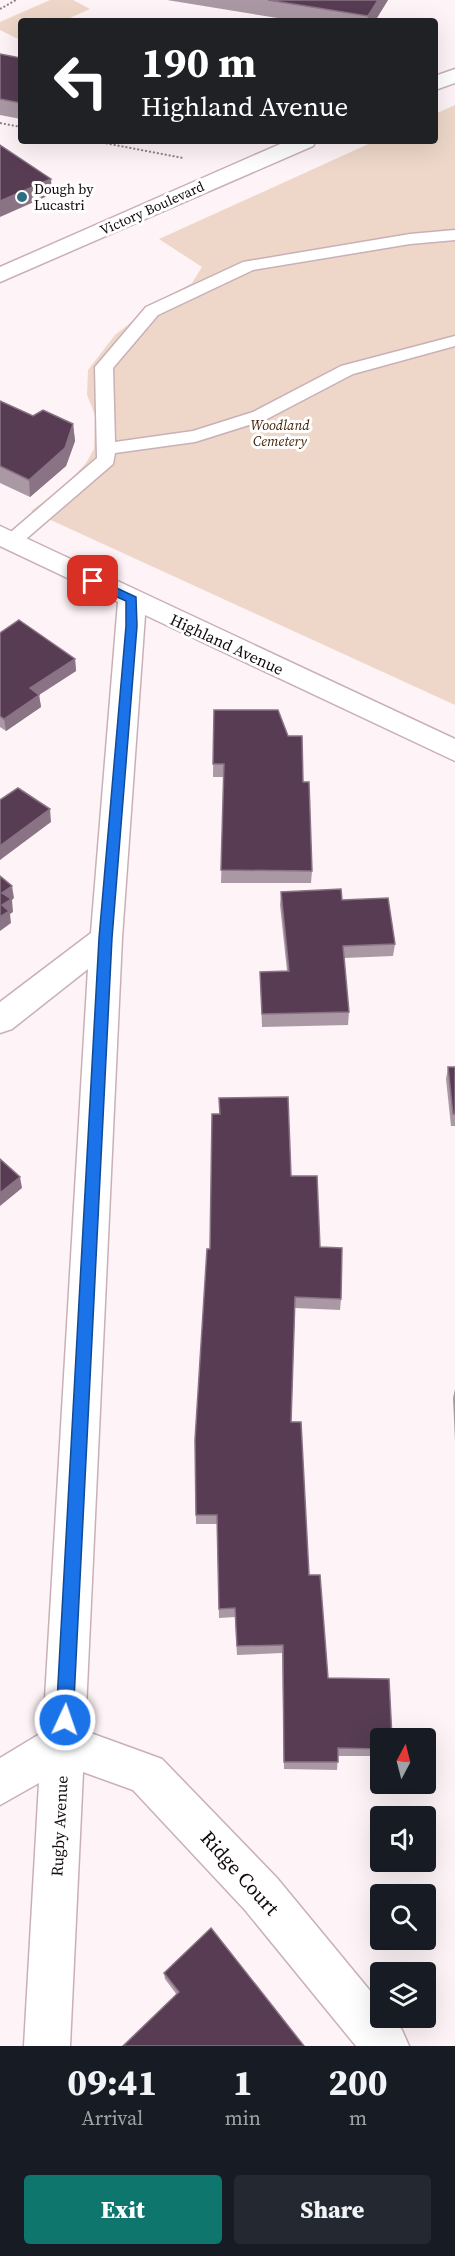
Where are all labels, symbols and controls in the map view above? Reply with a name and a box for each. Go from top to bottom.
text: 190 m [141,33,256,91]
icon: left [42,42,120,120]
text: Highland Avenue [141,88,348,125]
street label: Victory Boulevard [97,176,207,240]
place label: Dough by Lucastri [34,179,94,215]
marker: Dough by Lucastri [15,190,29,204]
park label: Woodland Cemetery [250,415,310,451]
pin [67,555,118,606]
icon: arrive [76,564,109,597]
street label: Highland Avenue [167,608,287,680]
position arrow [33,1688,97,1752]
north arrow [370,1728,436,1794]
map controls [370,1728,436,2028]
street label: Rugby Avenue [45,1775,73,1877]
button: sound [370,1806,436,1872]
street label: Ridge Court [194,1824,286,1922]
button: search [370,1884,436,1950]
button: layers [370,1962,436,2028]
text: 09:41 [67,2058,157,2107]
text: 1 [233,2058,253,2107]
text: 200 [328,2058,388,2107]
text: Arrival [81,2104,143,2132]
text: min [225,2104,261,2132]
text: m [349,2104,367,2132]
button: Exit [24,2175,222,2244]
button: Share [234,2175,431,2244]

